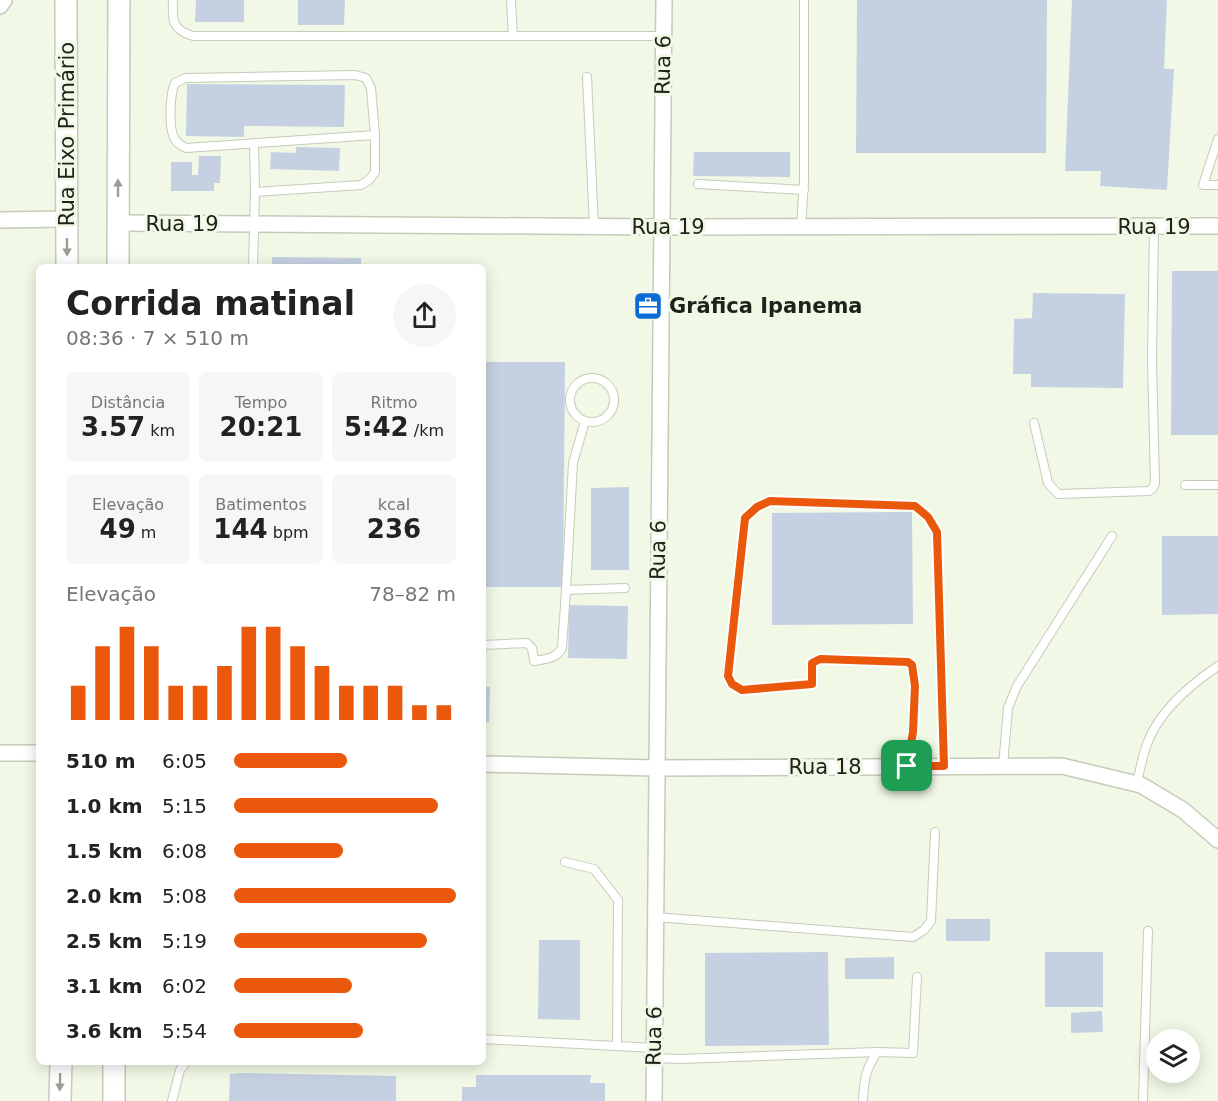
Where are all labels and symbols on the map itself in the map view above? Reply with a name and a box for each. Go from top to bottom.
street label: Rua 6 [650,35,676,95]
street label: Rua Eixo Primário [55,42,79,226]
one-way arrow [113,178,123,197]
street label: Rua 19 [145,212,219,236]
street label: Rua 19 [631,215,705,239]
street label: Rua 19 [1117,215,1191,239]
one-way arrow [62,238,72,257]
office icon: Gráfica Ipanema [632,290,664,322]
place label: Gráfica Ipanema [669,294,863,318]
street label: Rua 6 [645,520,671,580]
pin [881,740,932,791]
street label: Rua 18 [788,755,862,779]
street label: Rua 6 [641,1006,667,1066]
one-way arrow [56,1072,65,1091]

